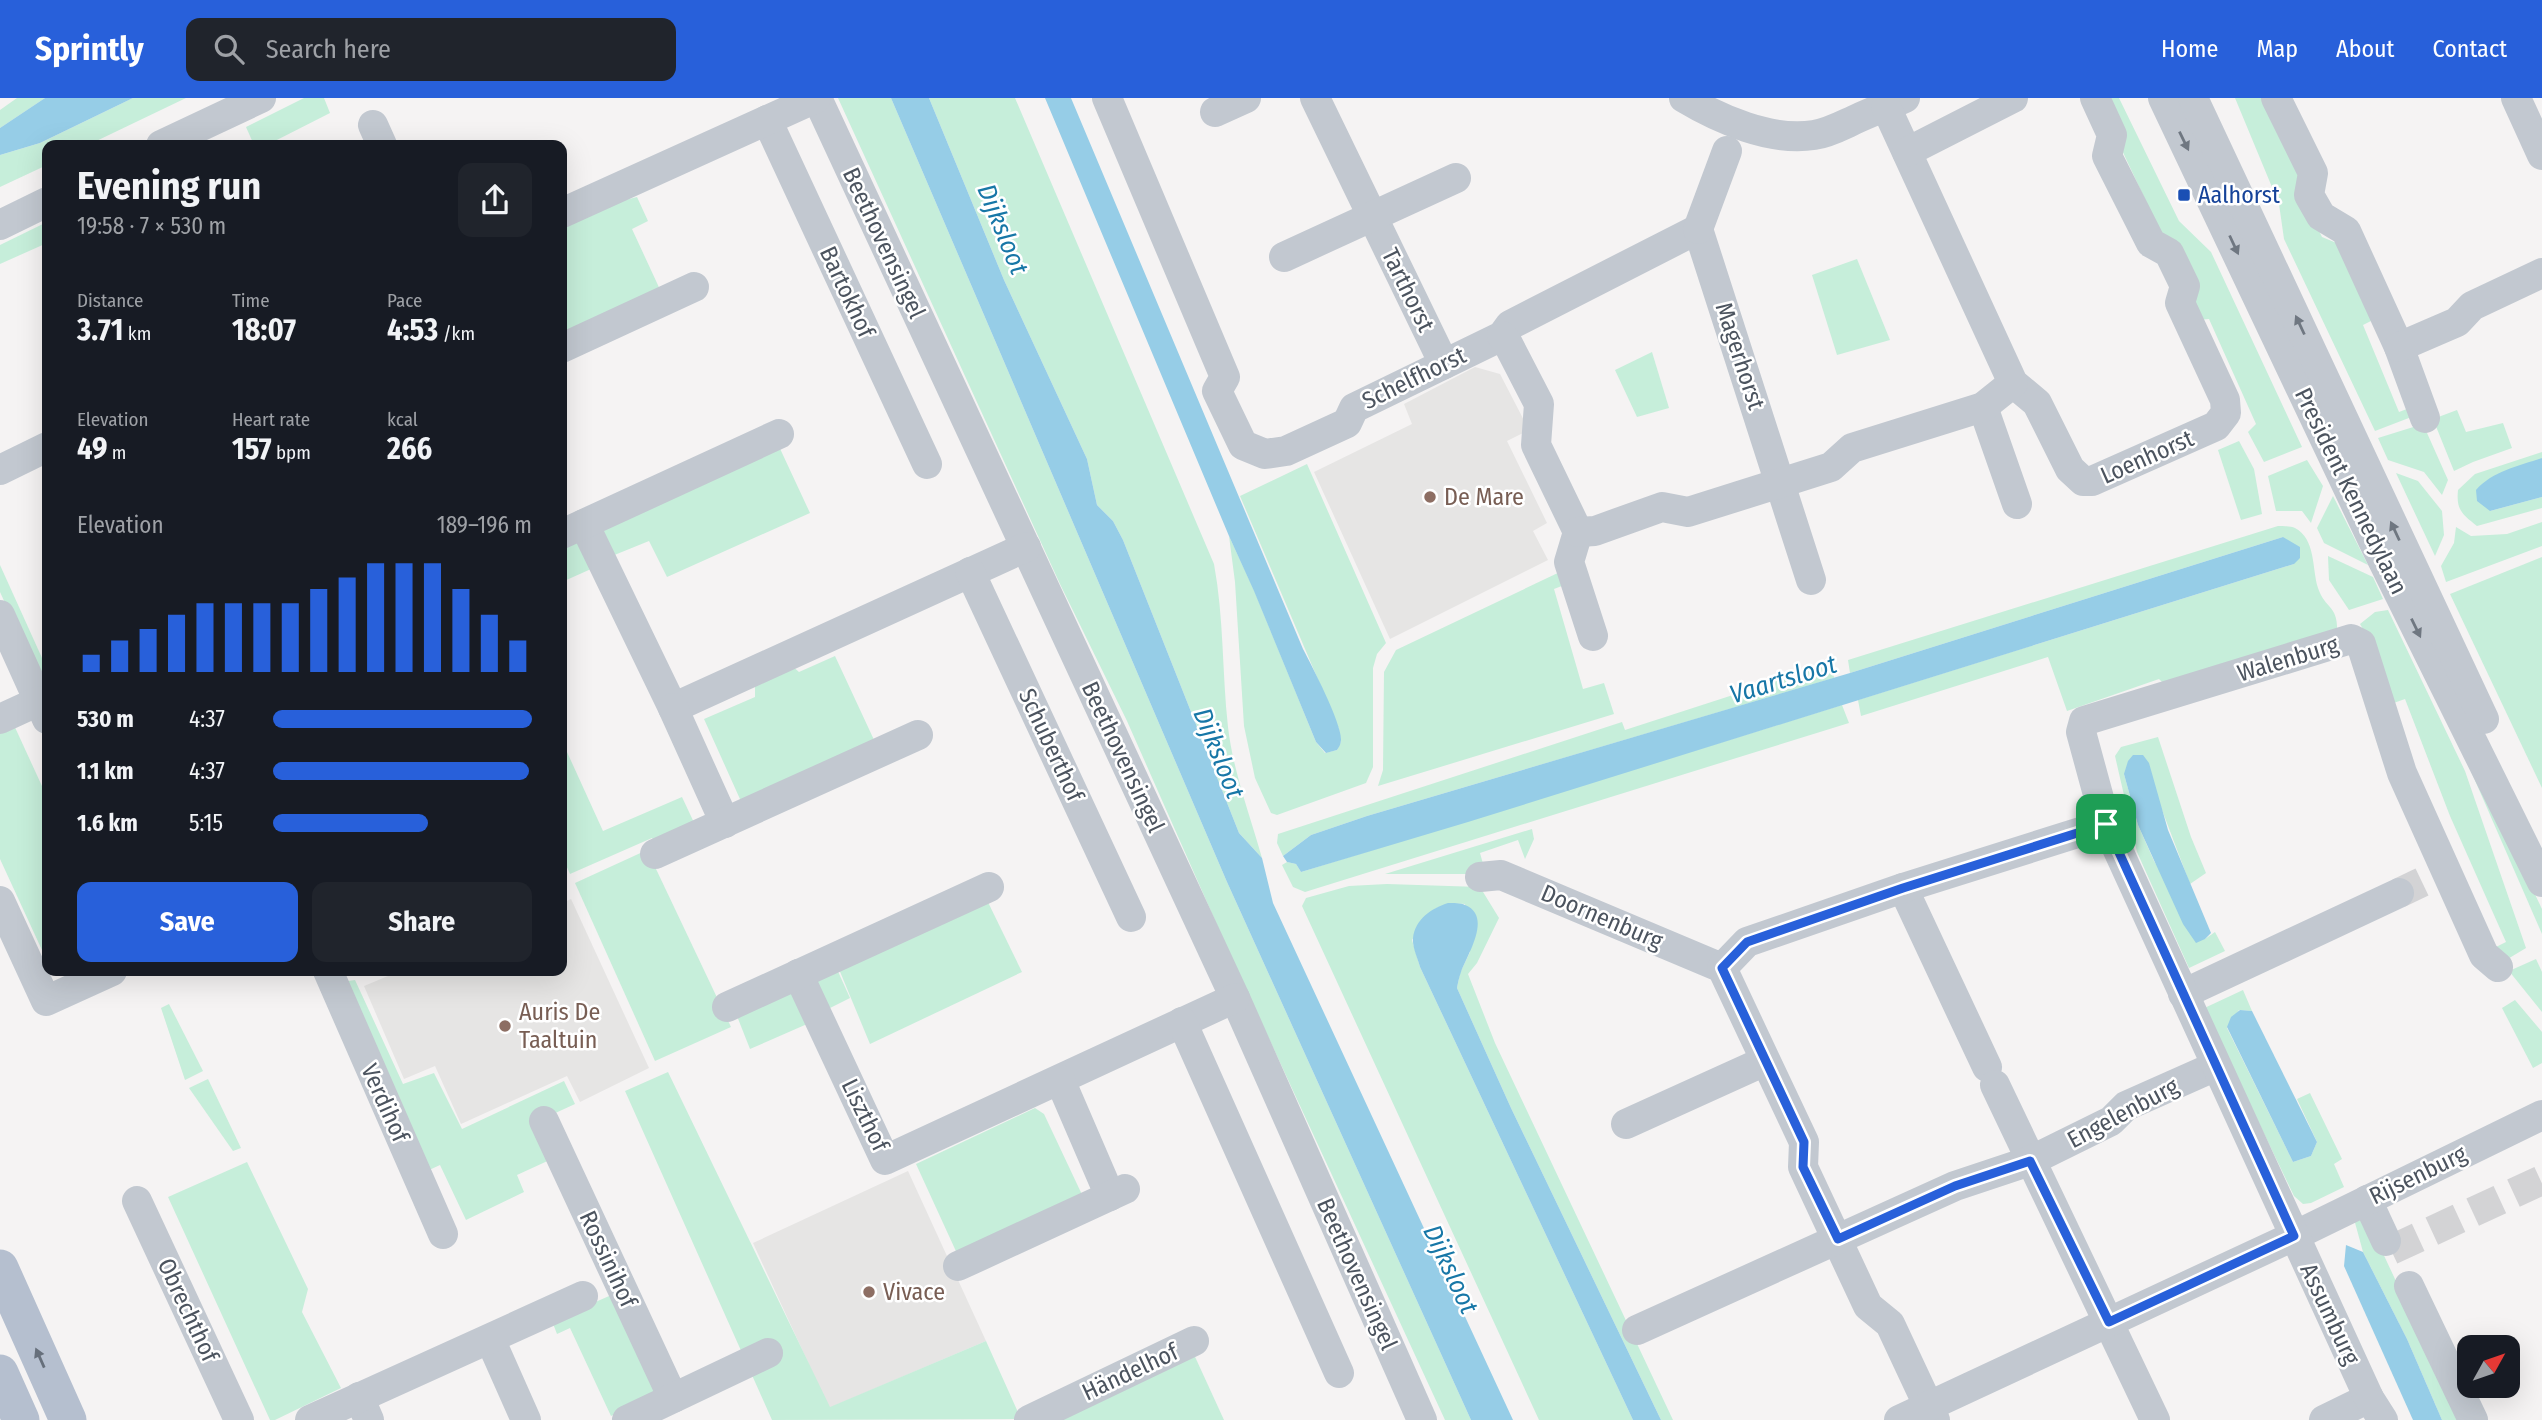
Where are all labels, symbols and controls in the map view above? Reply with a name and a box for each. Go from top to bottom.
search box [186,18,676,81]
text: Sprintly [35,29,144,69]
icon: search [210,30,248,68]
text: Search here [266,34,391,65]
text: Home [2161,35,2218,63]
text: Map [2256,35,2298,63]
text: About [2336,35,2394,63]
text: Contact [2432,35,2507,63]
one-way arrow [2178,131,2190,151]
text: Evening run [77,163,261,209]
button: share [458,163,532,237]
street label: Beethovensingel [837,163,931,323]
water label: Dijksloot [970,180,1035,279]
place label: Aalhorst [2198,181,2280,209]
marker: Aalhorst [2176,187,2192,203]
text: 19:58 · 7 × 530 m [77,212,226,240]
one-way arrow [2229,235,2240,256]
street label: Bartokhof [814,242,881,343]
street label: Tarthorst [1376,244,1440,336]
text: Distance [77,289,144,312]
text: Time [232,289,270,312]
text: Pace [387,289,422,312]
street label: Magerhorst [1710,299,1771,413]
text: 3.71 [77,312,123,348]
text: 18:07 [232,312,296,348]
text: 4:53 [387,312,438,348]
one-way arrow [2294,315,2305,335]
text: km [123,322,151,345]
text: /km [438,322,475,345]
street label: Schelfhorst [1358,341,1470,415]
street label: President Kennedylaan [2289,383,2413,599]
text: Elevation [77,408,149,431]
text: Heart rate [232,408,310,431]
text: kcal [387,408,418,431]
street label: Loenhorst [2096,424,2198,490]
text: 49 [77,431,107,467]
text: 157 [232,431,272,467]
text: 266 [387,431,432,467]
text: m [107,441,126,464]
text: bpm [272,441,311,464]
place label: De Mare [1444,483,1524,511]
marker: De Mare [1422,489,1438,505]
text: Elevation [77,511,164,539]
text: 189–196 m [437,511,532,539]
one-way arrow [2389,521,2401,541]
one-way arrow [2411,618,2422,638]
street label: Walenburg [2234,630,2343,688]
water label: Vaartsloot [1726,648,1841,710]
street label: Beethovensingel [1076,677,1170,837]
street label: Schuberthof [1013,684,1090,807]
water label: Dijksloot [1186,704,1251,803]
text: 530 m [77,705,134,733]
text: 4:37 [189,705,225,733]
text: 1.1 km [77,757,133,785]
text: 4:37 [189,757,225,785]
pin [2076,794,2136,854]
icon: arrive [2087,805,2125,843]
text: 1.6 km [77,809,138,837]
text: 5:15 [189,809,223,837]
street label: Doornenburg [1537,879,1668,955]
button: Save [77,882,298,962]
button: Share [312,882,532,962]
place label: Auris De Taaltuin [519,998,600,1054]
marker: Auris De Taaltuin [497,1018,513,1034]
street label: Verdihof [355,1060,415,1148]
street label: Engelenburg [2063,1072,2184,1154]
street label: Liszthof [836,1074,895,1157]
street label: Rijsenburg [2365,1139,2472,1211]
street label: Beethovensingel [1311,1194,1403,1354]
street label: Rossinihof [574,1206,643,1313]
water label: Dijksloot [1417,1220,1485,1319]
street label: Obrechthof [152,1254,225,1368]
street label: Assumburg [2294,1259,2366,1370]
place label: Vivace [883,1278,945,1306]
marker: Vivace [861,1284,877,1300]
north arrow [2457,1335,2520,1398]
map controls [2457,1335,2520,1398]
street label: Händelhof [1078,1337,1184,1406]
one-way arrow [34,1348,46,1368]

